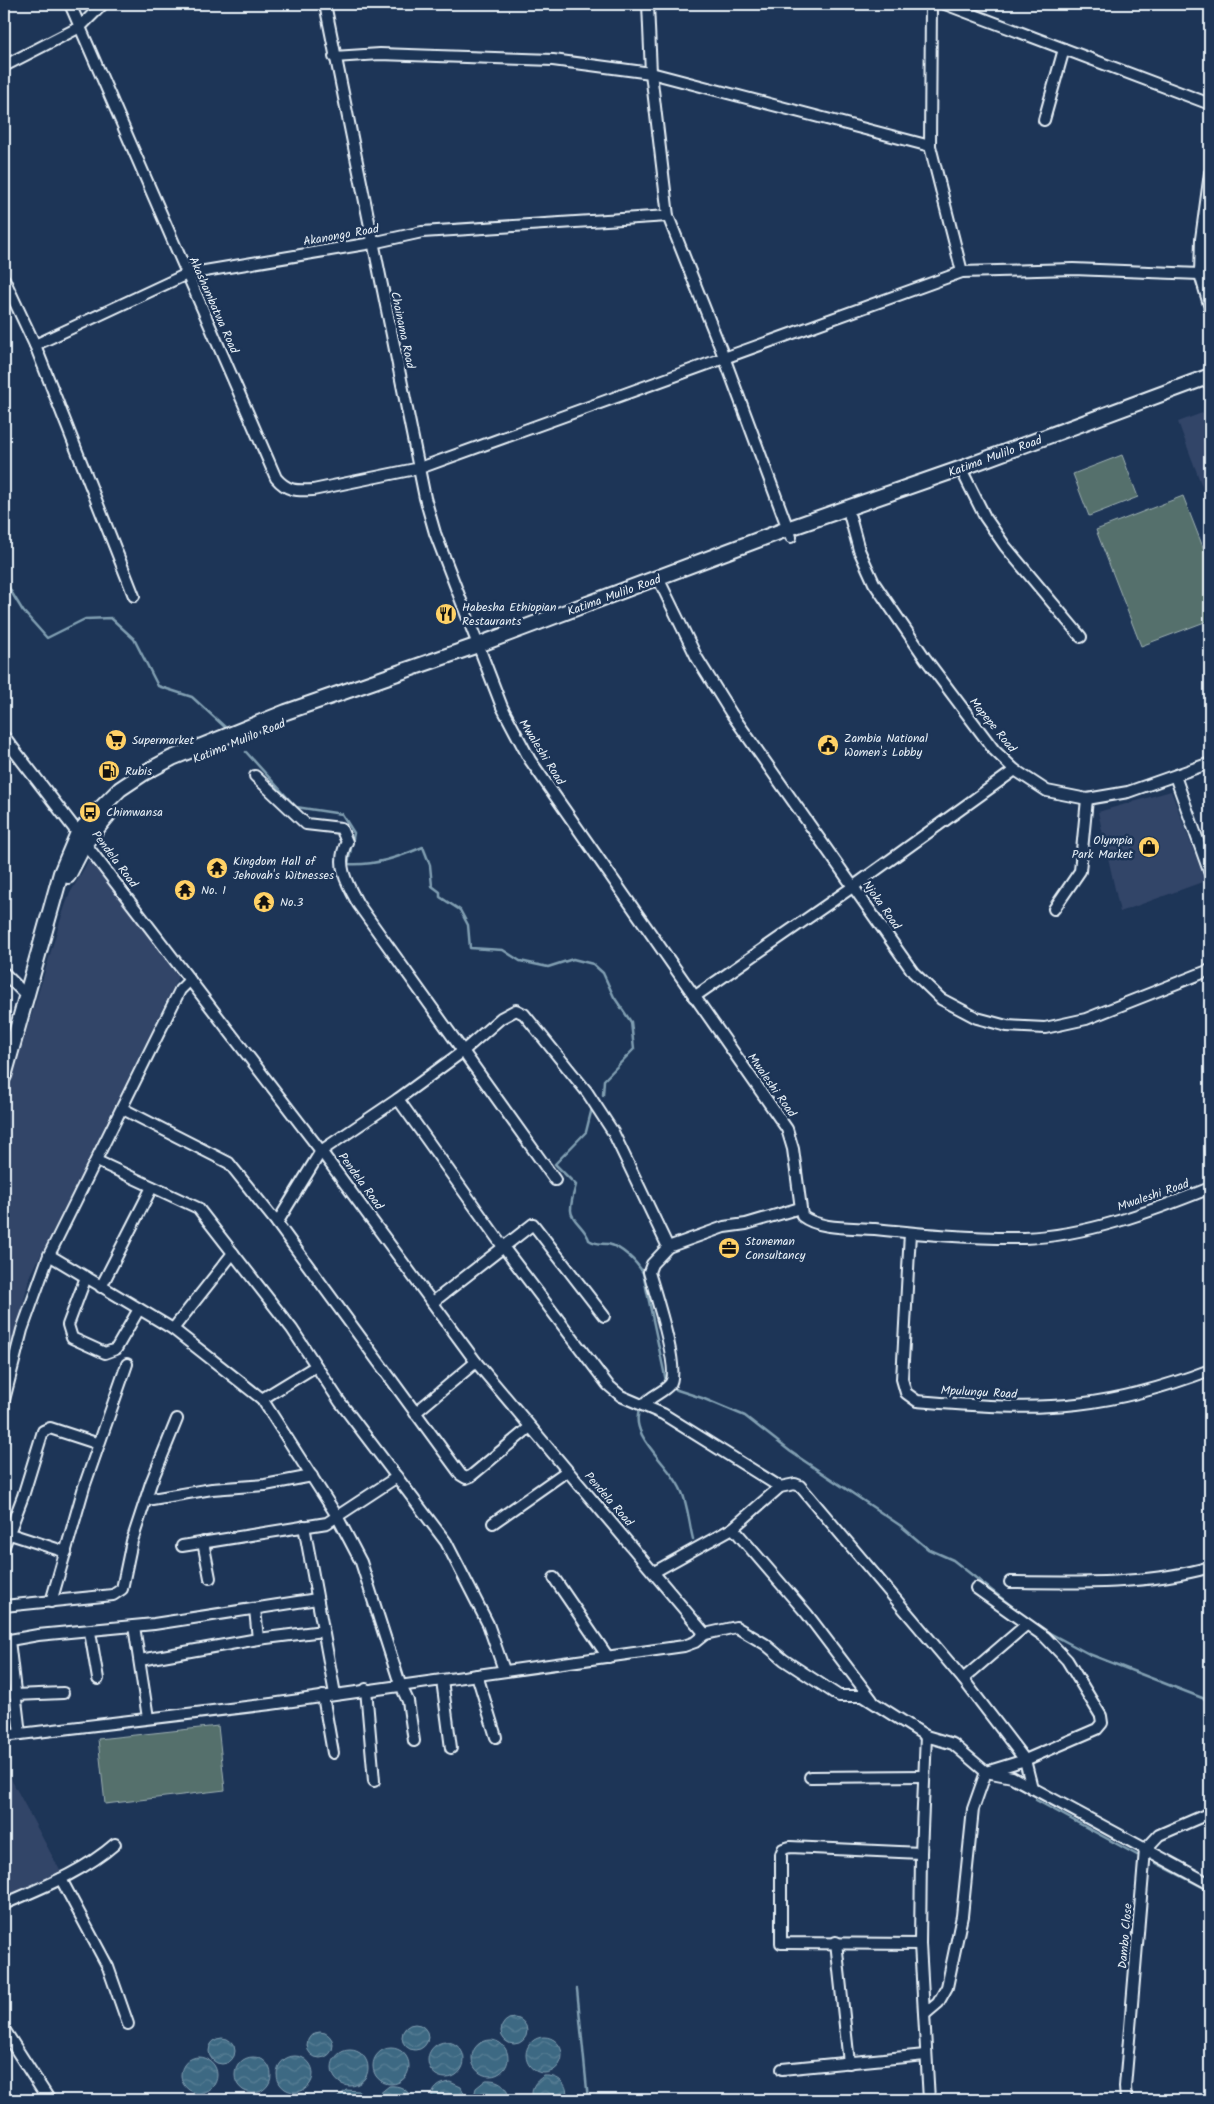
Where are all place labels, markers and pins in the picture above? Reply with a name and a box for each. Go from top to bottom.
place label: Habesha Ethiopian Restaurants [462,598,556,631]
restaurant icon: Habesha Ethiopian Restaurants [434,602,458,626]
supermarket icon: Supermarket [104,728,128,752]
place label: Zambia National Women's Lobby [844,729,928,762]
place label: Supermarket [132,731,194,750]
public building icon: Zambia National Women's Lobby [816,733,840,757]
fuel station icon: Rubis [97,759,121,783]
place label: Rubis [125,762,152,781]
bus stop icon: Chimwansa [78,800,102,824]
place label: Chimwansa [106,803,163,822]
place label: Olympia Park Market [1072,831,1133,864]
shop icon: Olympia Park Market [1137,835,1161,859]
place label: Kingdom Hall of Jehovah's Witnesses [233,852,334,885]
temple icon: Kingdom Hall of Jehovah's Witnesses [205,856,229,880]
temple icon: No. 1 [173,878,197,902]
place label: No. 1 [201,881,226,900]
temple icon: No.3 [252,890,276,914]
place label: No.3 [280,893,303,912]
place label: Stoneman Consultancy [745,1232,806,1265]
office icon: Stoneman Consultancy [717,1236,741,1260]

